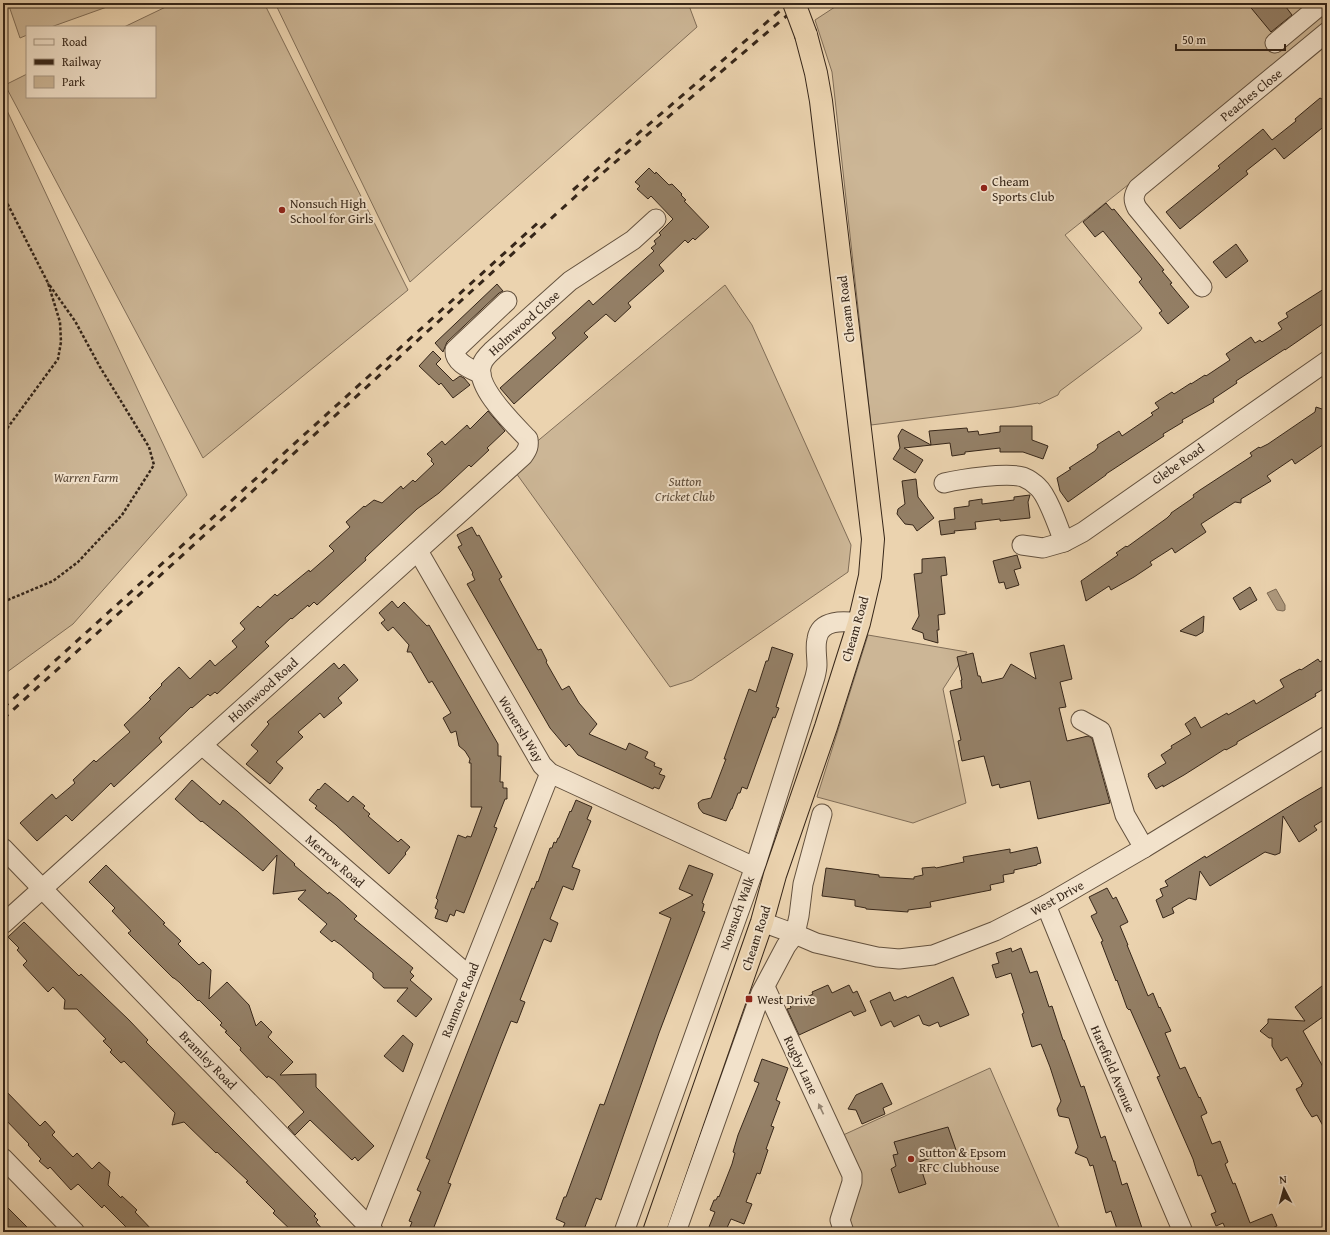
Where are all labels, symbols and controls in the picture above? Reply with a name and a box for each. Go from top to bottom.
legend [26,26,156,98]
scale bar [1176,26,1285,52]
text: 50 m [1182,31,1206,48]
text: Road [62,33,88,50]
text: Railway [62,53,101,70]
street label: Peaches Close [1216,64,1286,126]
text: Park [62,73,86,90]
place label: Cheam Sports Club [992,172,1055,206]
marker: Cheam Sports Club [979,183,989,193]
place label: Nonsuch High School for Girls [290,194,374,228]
marker: Nonsuch High School for Girls [277,205,287,215]
street label: Cheam Road [832,274,860,344]
street label: Holmwood Close [484,286,564,360]
street label: Glebe Road [1148,439,1208,489]
park label: Warren Farm [53,468,119,487]
park label: Sutton Cricket Club [655,472,715,506]
street label: Cheam Road [837,594,873,664]
street label: Holmwood Road [224,653,302,727]
street label: Wonersh Way [494,692,549,766]
street label: Merrow Road [301,830,369,892]
street label: Nonsuch Walk [715,873,759,953]
street label: West Drive [1027,876,1087,920]
street label: Cheam Road [737,903,775,973]
street label: Ranmore Road [436,960,484,1040]
place label: West Drive [757,990,815,1009]
marker: West Drive [744,994,754,1004]
street label: Harefield Avenue [1086,1022,1140,1116]
street label: Bramley Road [175,1026,241,1094]
street label: Rugby Lane [779,1032,823,1098]
one-way arrow [818,1103,824,1114]
place label: Sutton & Epsom RFC Clubhouse [919,1143,1006,1177]
marker: Sutton & Epsom RFC Clubhouse [906,1154,916,1164]
north arrow [1264,1169,1304,1209]
text: N [1278,1171,1288,1187]

